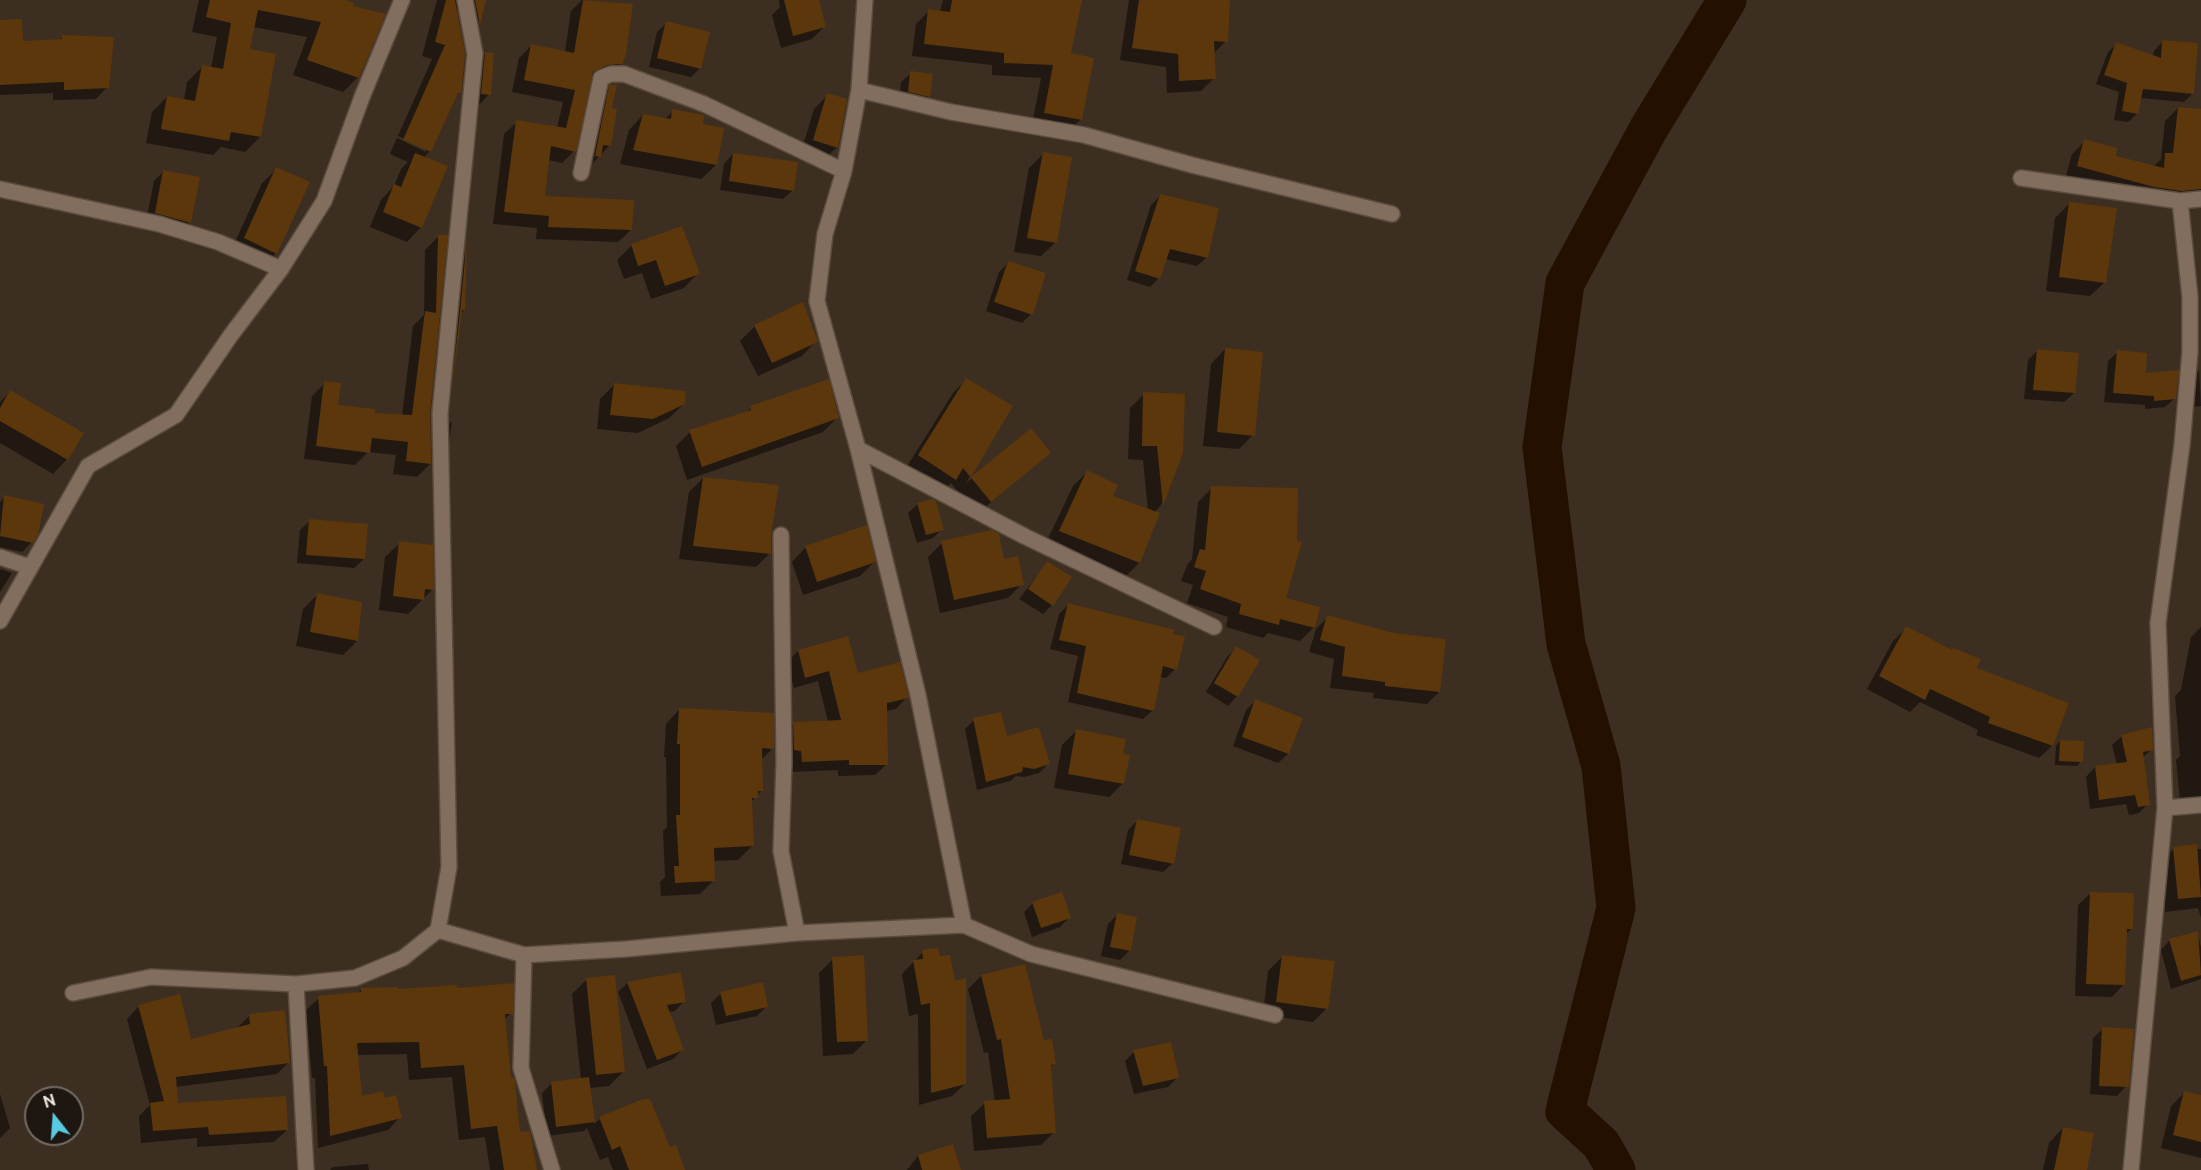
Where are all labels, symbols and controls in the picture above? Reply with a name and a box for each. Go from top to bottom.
north arrow [24,1086,84,1146]
text: N [41,1090,58,1111]

